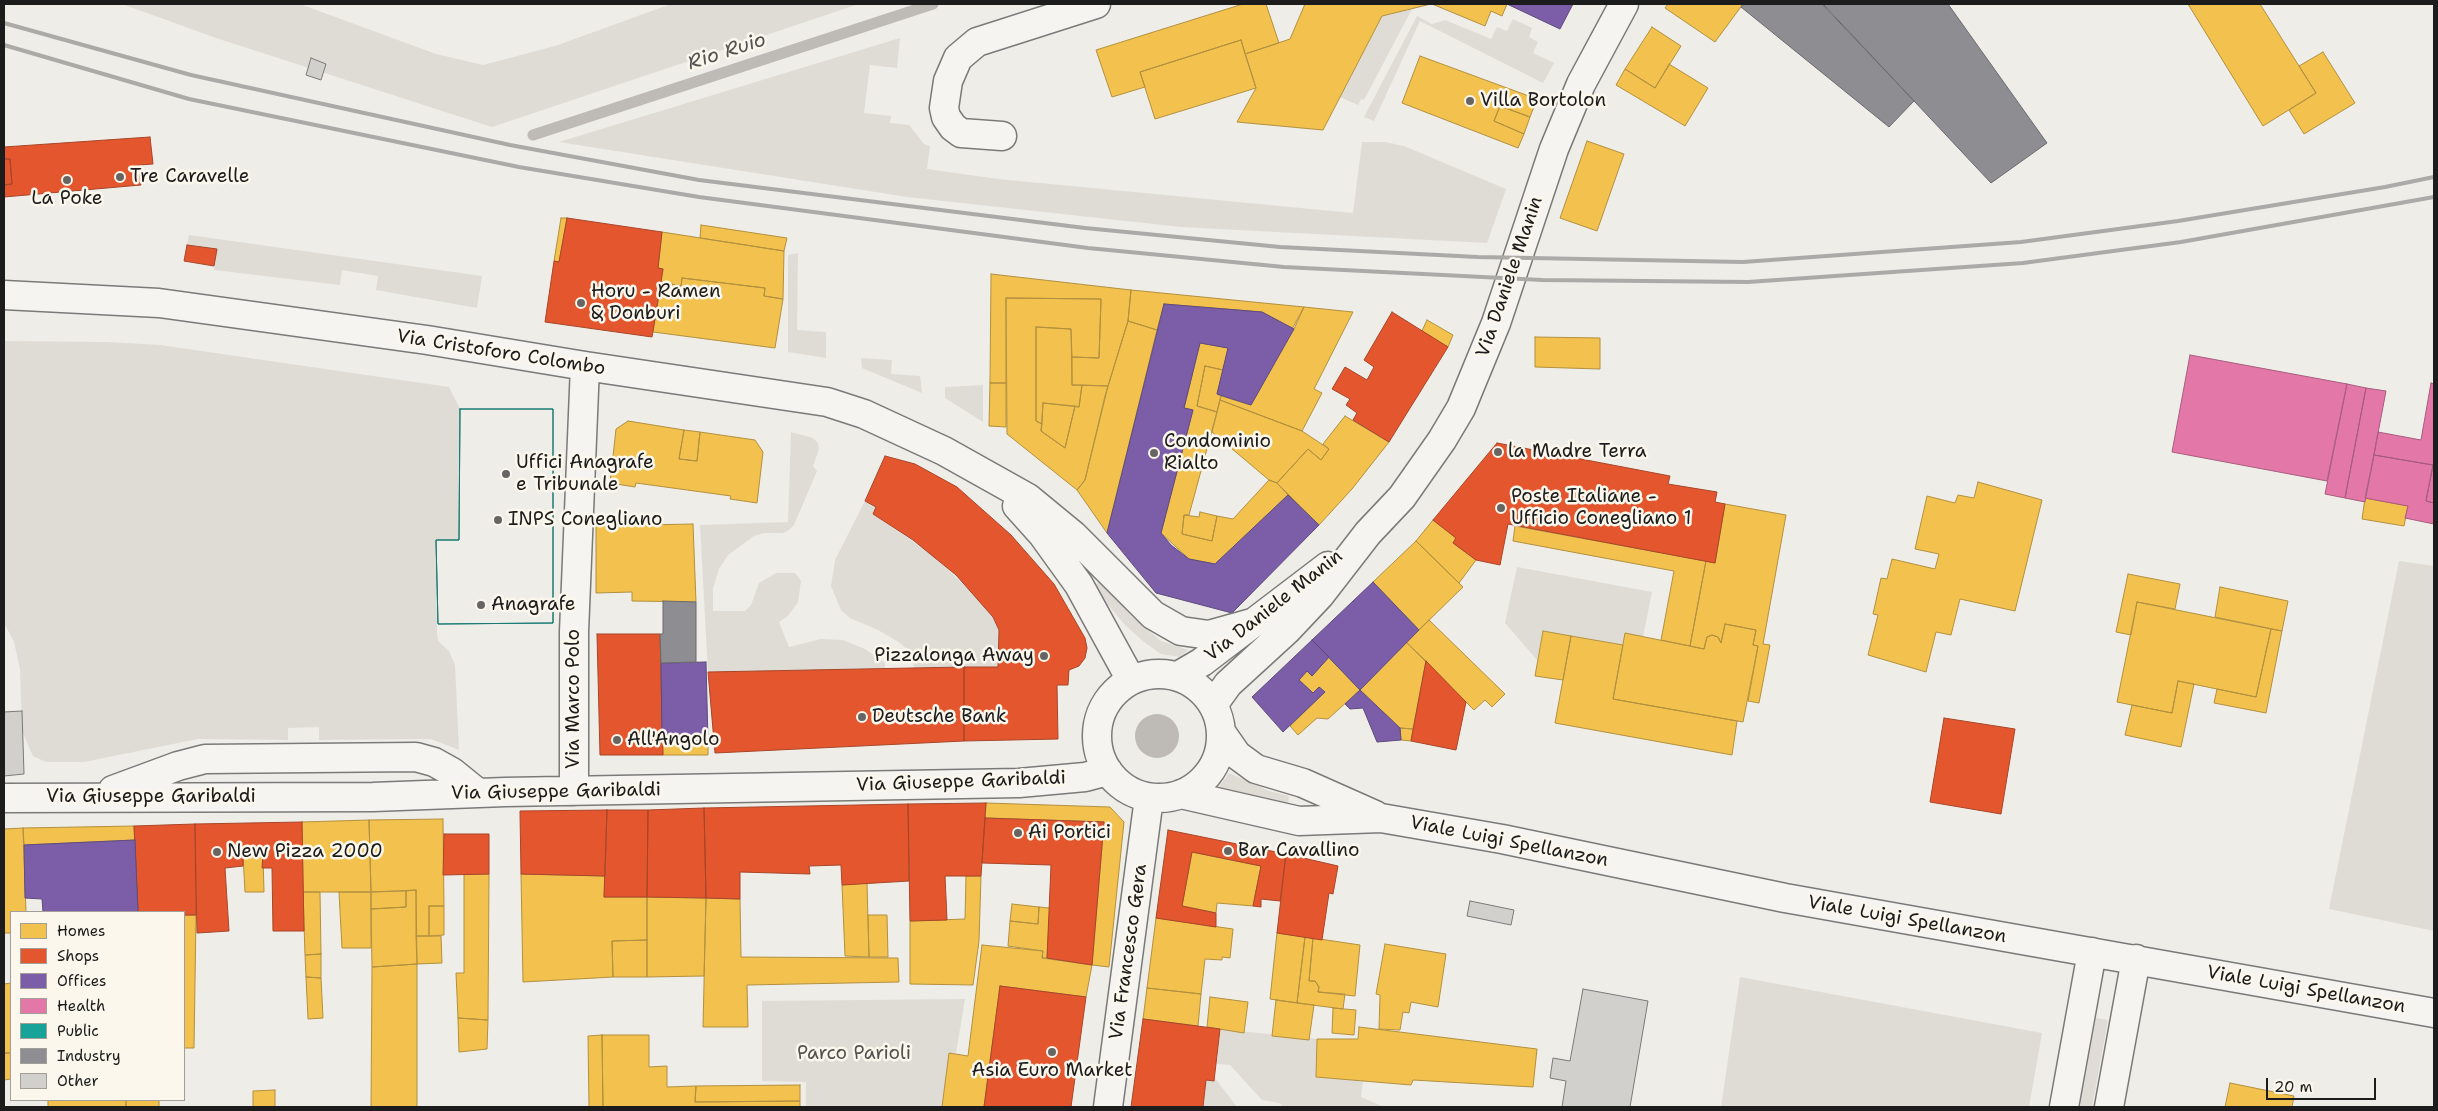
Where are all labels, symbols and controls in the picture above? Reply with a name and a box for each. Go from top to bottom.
water label: Rio Ruio [685,28,769,76]
place label: Villa Bortolon [1480,90,1606,112]
marker: Villa Bortolon [1464,95,1476,107]
place label: Tre Caravelle [130,166,249,188]
marker: Tre Caravelle [114,171,126,183]
marker: La Poke [61,174,73,186]
place label: La Poke [31,188,103,210]
street label: Via Daniele Manin [1472,194,1548,360]
place label: Horu - Ramen & Donburi [591,281,721,325]
marker: Horu - Ramen & Donburi [575,297,587,309]
street label: Via Cristoforo Colombo [395,325,607,381]
place label: Condominio Rialto [1164,431,1271,475]
place label: la Madre Terra [1508,441,1646,463]
marker: la Madre Terra [1492,446,1504,458]
marker: Condominio Rialto [1148,447,1160,459]
place label: Uffici Anagrafe e Tribunale [516,452,654,496]
marker: Uffici Anagrafe e Tribunale [500,468,512,480]
place label: Poste Italiane - Ufficio Conegliano 1 [1511,486,1692,530]
marker: Poste Italiane - Ufficio Conegliano 1 [1495,502,1507,514]
place label: INPS Conegliano [508,509,663,531]
marker: INPS Conegliano [492,514,504,526]
street label: Via Daniele Manin [1201,545,1347,667]
place label: Anagrafe [491,594,576,616]
marker: Anagrafe [475,599,487,611]
street label: Via Marco Polo [563,629,585,769]
place label: Pizzalonga Away [874,645,1034,667]
marker: Pizzalonga Away [1038,650,1050,662]
place label: Deutsche Bank [872,706,1007,728]
marker: Deutsche Bank [856,711,868,723]
place label: All'Angolo [627,729,719,751]
marker: All'Angolo [611,734,623,746]
street label: Via Giuseppe Garibaldi [856,767,1066,797]
street label: Via Giuseppe Garibaldi [451,779,661,805]
street label: Via Giuseppe Garibaldi [46,786,256,808]
street label: Viale Luigi Spellanzon [1408,812,1610,872]
place label: Ai Portici [1028,822,1111,844]
marker: Ai Portici [1012,827,1024,839]
place label: Bar Cavallino [1238,840,1359,862]
place label: New Pizza 2000 [227,841,383,863]
marker: Bar Cavallino [1222,845,1234,857]
marker: New Pizza 2000 [211,846,223,858]
street label: Via Francesco Gera [1105,863,1153,1041]
street label: Viale Luigi Spellanzon [1806,891,2008,949]
legend [10,911,185,1101]
text: Homes [57,921,105,941]
text: Shops [57,946,99,966]
street label: Viale Luigi Spellanzon [2205,961,2407,1019]
text: Offices [57,971,106,991]
text: Health [57,996,105,1016]
text: Public [57,1021,99,1041]
park label: Parco Parioli [797,1043,911,1065]
text: Industry [57,1046,121,1066]
marker: Asia Euro Market [1046,1046,1058,1058]
place label: Asia Euro Market [971,1060,1133,1082]
scale bar [2268,1068,2378,1100]
text: Other [57,1071,99,1091]
text: 20 m [2274,1077,2313,1097]

